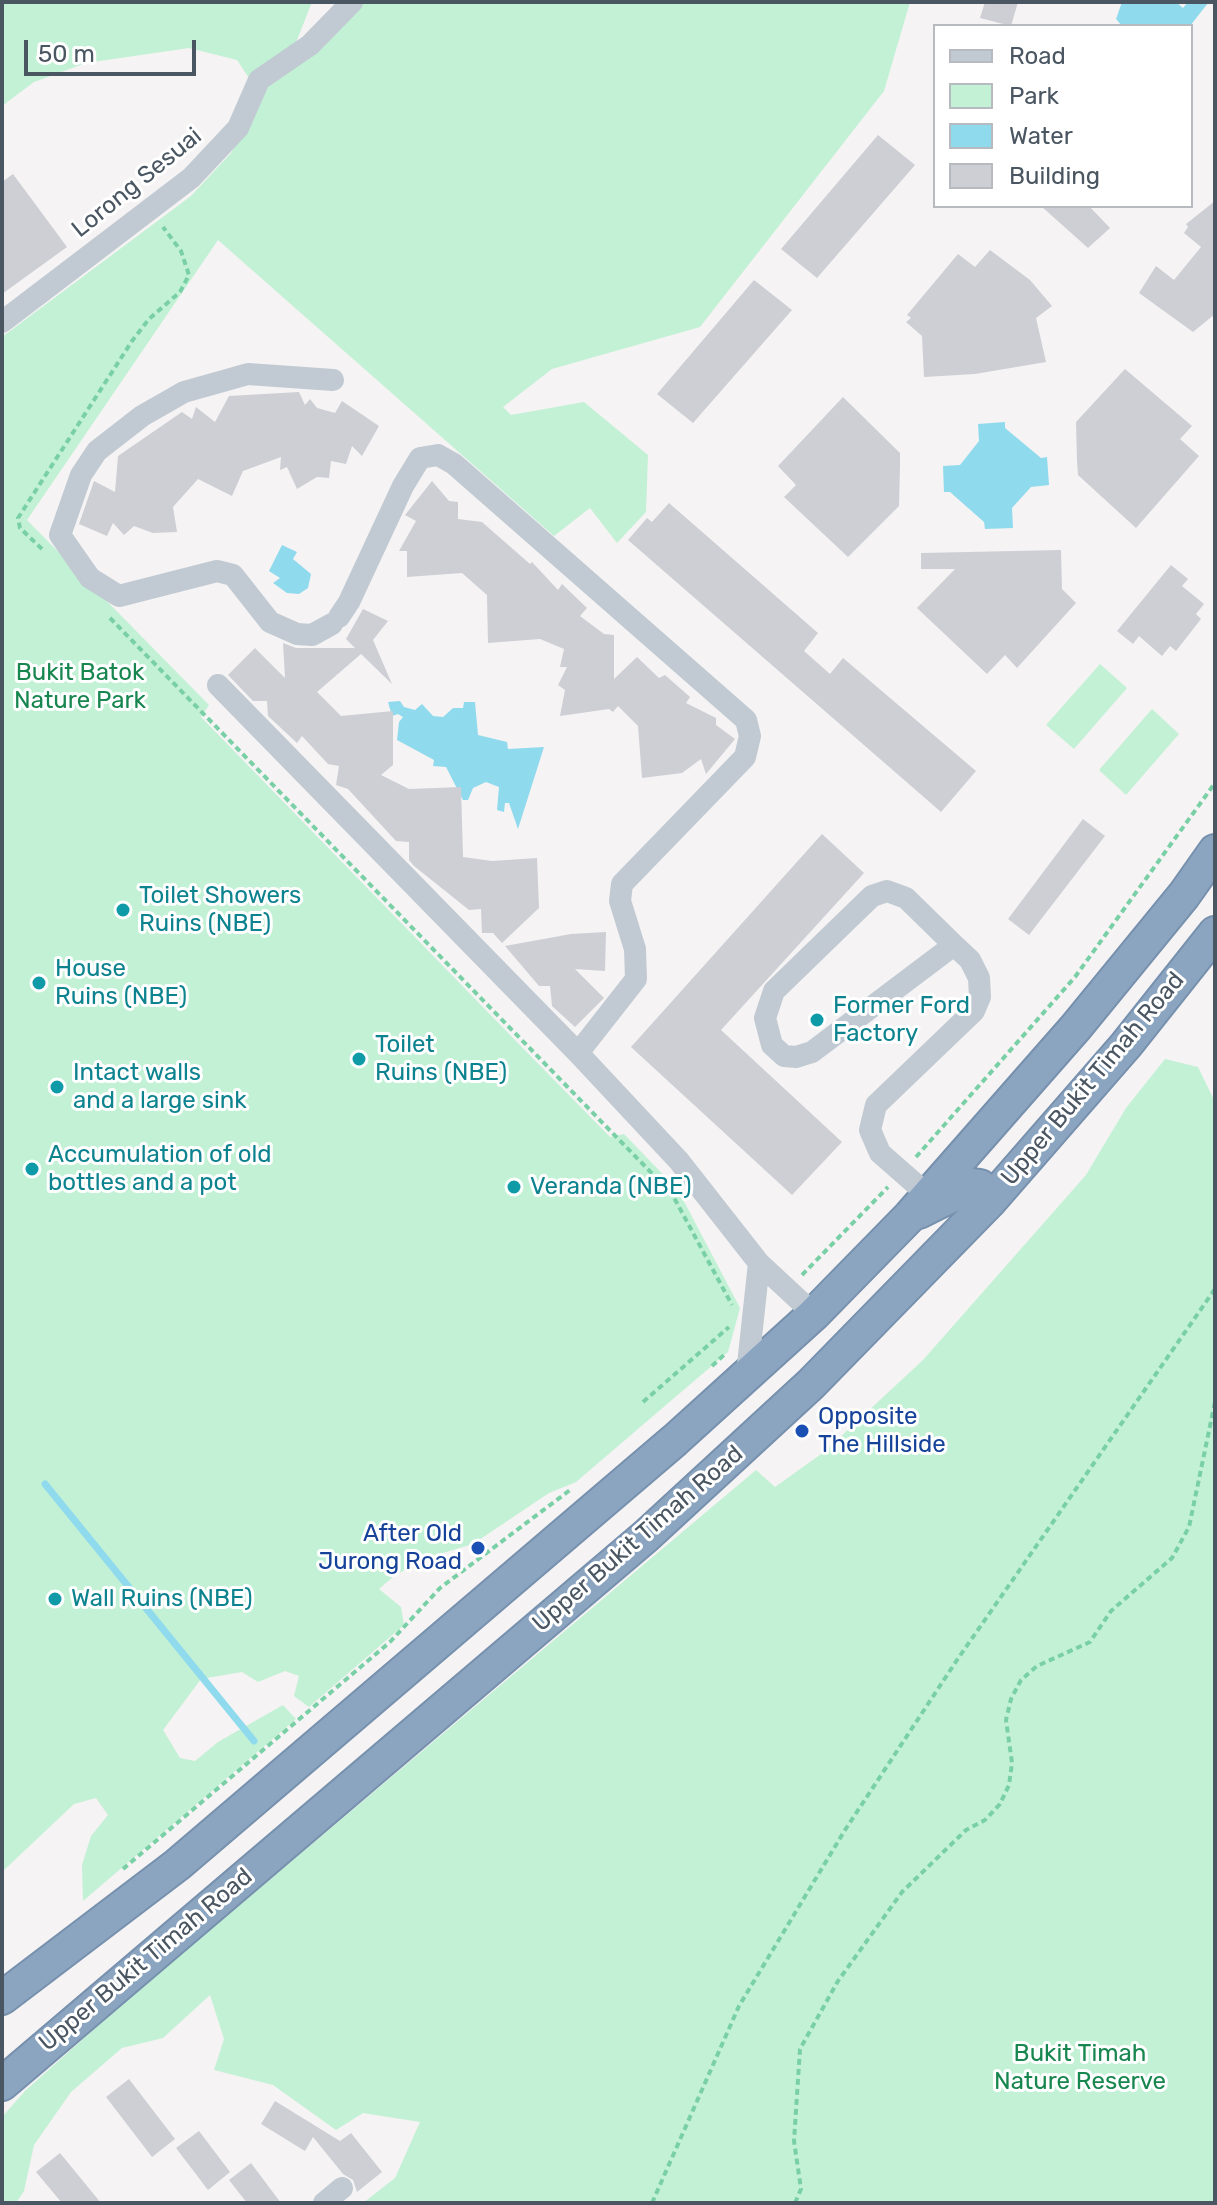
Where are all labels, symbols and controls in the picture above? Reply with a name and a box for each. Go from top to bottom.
scale bar [28,24,200,74]
legend [933,24,1193,208]
text: 50 m [38,40,95,68]
text: Road [1009,42,1066,70]
text: Park [1009,82,1059,110]
street label: Lorong Sesuai [66,122,208,244]
text: Water [1009,122,1073,150]
text: Building [1009,162,1100,190]
park label: Bukit Batok Nature Park [14,659,146,715]
place label: Toilet Showers Ruins (NBE) [139,882,301,938]
marker: Toilet Showers Ruins (NBE) [114,901,132,919]
place label: House Ruins (NBE) [55,955,187,1011]
street label: Upper Bukit Timah Road [995,967,1191,1191]
marker: House Ruins (NBE) [30,974,48,992]
place label: Former Ford Factory [833,992,970,1048]
marker: Former Ford Factory [808,1011,826,1029]
place label: Toilet Ruins (NBE) [375,1031,507,1087]
marker: Toilet Ruins (NBE) [350,1050,368,1068]
place label: Intact walls and a large sink [73,1059,247,1115]
marker: Intact walls and a large sink [48,1078,66,1096]
place label: Accumulation of old bottles and a pot [48,1141,272,1197]
marker: Accumulation of old bottles and a pot [23,1160,41,1178]
place label: Veranda (NBE) [530,1173,692,1201]
marker: Veranda (NBE) [505,1178,523,1196]
place label: Opposite The Hillside [818,1403,946,1459]
marker: Opposite The Hillside [793,1422,811,1440]
street label: Upper Bukit Timah Road [527,1440,749,1638]
place label: After Old Jurong Road [318,1520,462,1576]
marker: After Old Jurong Road [469,1539,487,1557]
place label: Wall Ruins (NBE) [71,1585,253,1613]
marker: Wall Ruins (NBE) [46,1590,64,1608]
street label: Upper Bukit Timah Road [34,1862,258,2058]
park label: Bukit Timah Nature Reserve [994,2040,1166,2096]

